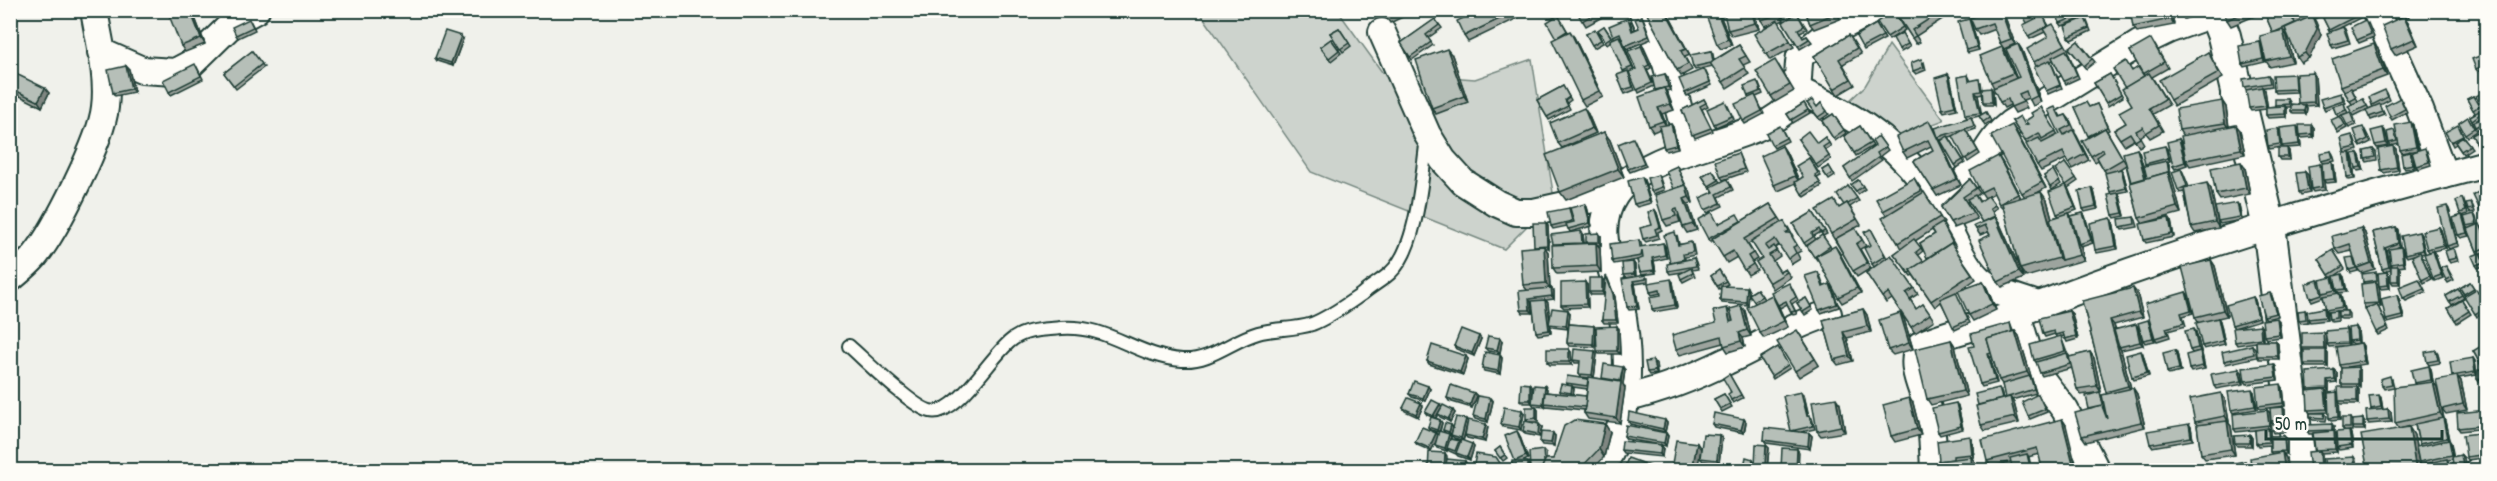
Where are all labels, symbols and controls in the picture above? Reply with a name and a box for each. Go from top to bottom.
scale bar [2266,403,2442,441]
text: 50 m [2275,411,2307,436]

